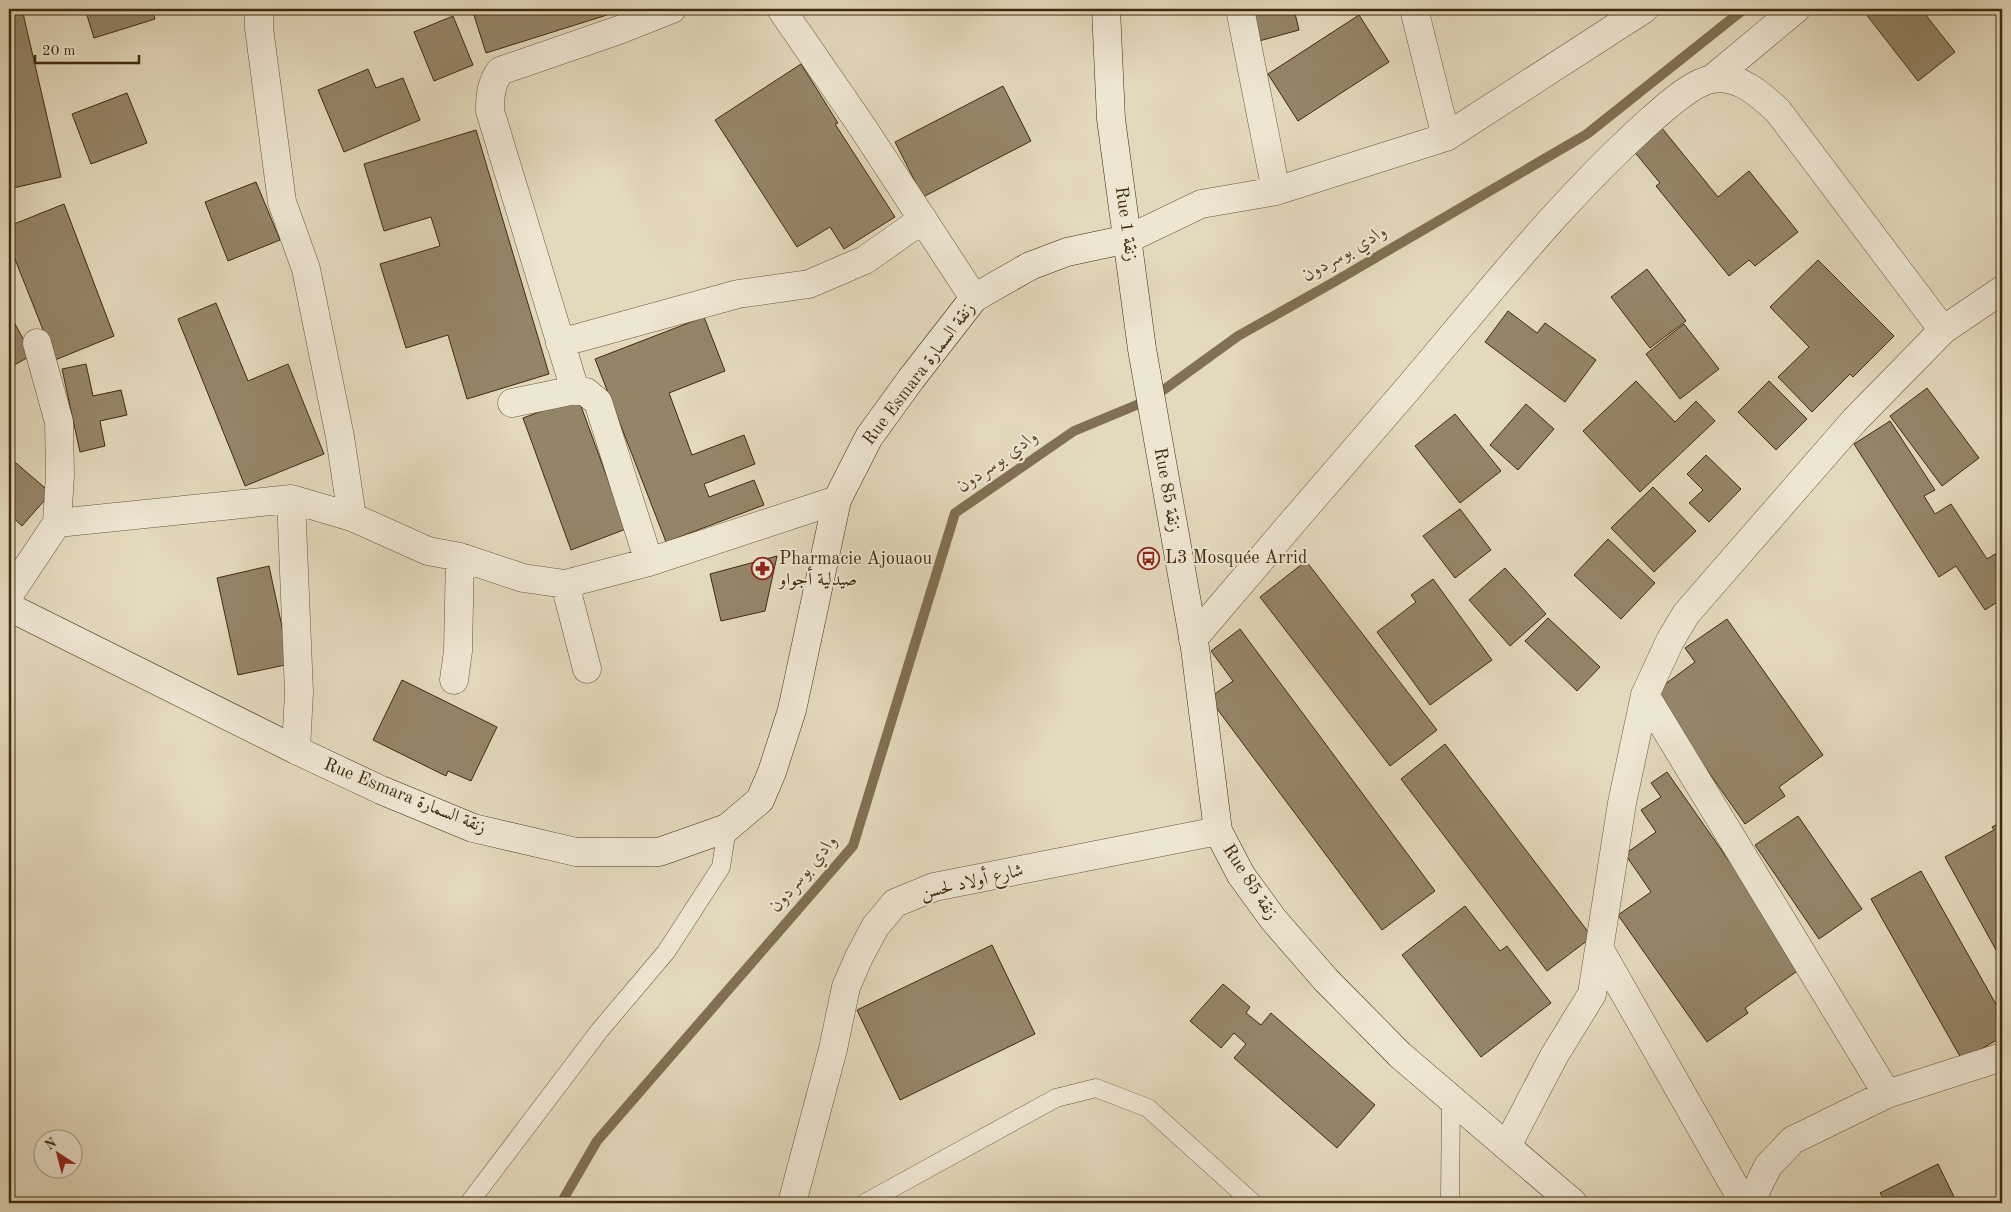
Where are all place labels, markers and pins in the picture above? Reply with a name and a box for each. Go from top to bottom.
bus stop icon: L3 Mosquée Arrid [1137,546,1161,570]
place label: L3 Mosquée Arrid [1165,549,1307,567]
place label: Pharmacie Ajouaou صيدلية أجواو [777,550,932,590]
pharmacy icon: Pharmacie Ajouaou صيدلية أجواو [751,557,775,581]

